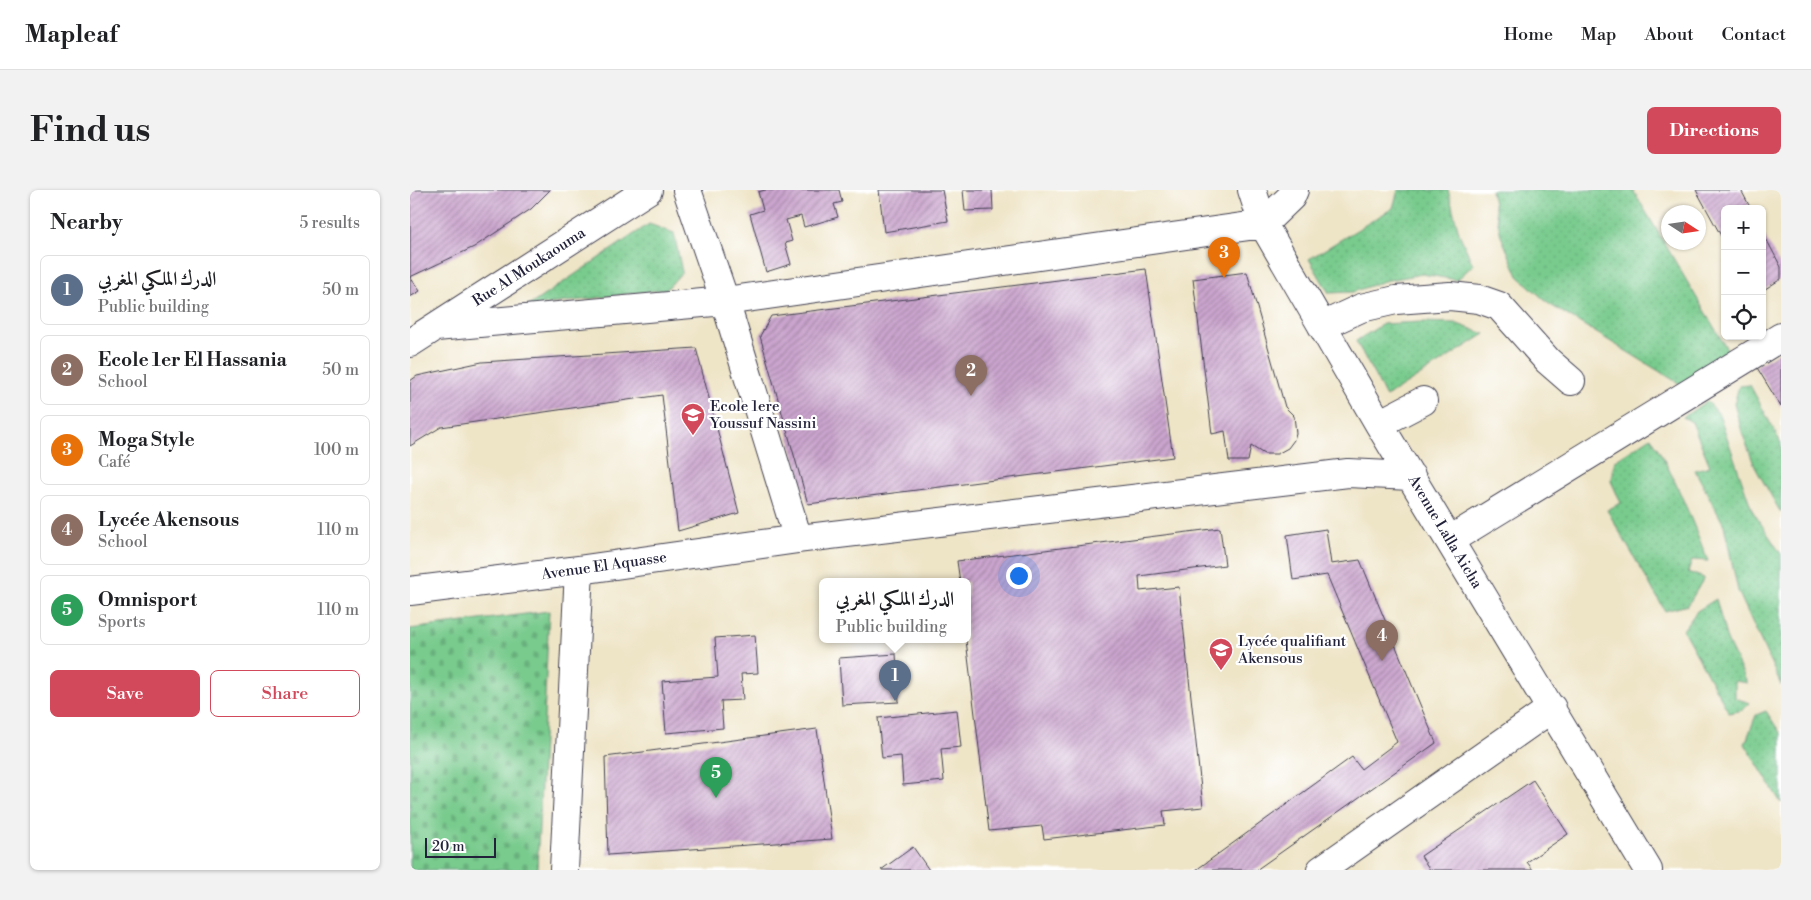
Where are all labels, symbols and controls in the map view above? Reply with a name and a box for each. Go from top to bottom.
text: Mapleaf [25,20,118,50]
text: Home [1504,23,1553,46]
text: Map [1581,23,1617,46]
text: About [1645,23,1694,46]
text: Contact [1722,23,1786,46]
button: Directions [1647,107,1781,154]
text: Find us [30,109,150,152]
north arrow [1661,205,1706,250]
map controls [1721,205,1766,340]
button: + [1721,205,1766,250]
text: Nearby [50,210,123,236]
text: 5 results [299,213,360,233]
street label: Rue Al Moukaouma [469,223,590,311]
pin: 3 [1208,237,1240,278]
button: − [1721,250,1766,295]
text: الدرك الملكي المغربي [98,267,216,291]
text: 1 [63,280,71,300]
text: 50 m [322,280,359,300]
button: locate [1721,295,1766,340]
text: Public building [98,297,209,317]
text: Ecole 1er El Hassania [98,348,287,372]
pin: 2 [955,355,987,396]
text: 2 [62,360,72,380]
text: 50 m [322,360,359,380]
text: School [98,372,147,392]
place label: Ecole 1ere Youssuf Nassini [709,397,816,433]
school or university icon: Ecole 1ere Youssuf Nassini [680,402,706,436]
text: Moga Style [98,428,195,452]
text: 3 [62,440,72,460]
text: 100 m [314,440,359,460]
text: Café [98,452,131,472]
street label: Avenue Lalla Aicha [1403,471,1487,592]
text: Lycée Akensous [98,508,239,532]
text: 4 [62,520,72,540]
text: 110 m [317,520,359,540]
text: School [98,532,147,552]
street label: Avenue El Aquasse [539,548,668,584]
your location [1006,563,1032,589]
popup [819,578,971,643]
text: الدرك الملكي المغربي [836,587,954,611]
text: Omnisport [98,588,197,612]
text: 5 [62,600,72,620]
text: 110 m [317,600,359,620]
text: Sports [98,612,145,632]
text: Public building [836,617,947,637]
pin: 4 [1366,620,1398,661]
place label: Lycée qualifiant Akensous [1237,632,1347,668]
school or university icon: Lycée qualifiant Akensous [1208,637,1234,671]
pin: 1 [879,660,911,701]
button: Save [50,670,200,717]
button: Share [210,670,360,717]
pin: 5 [700,757,732,798]
scale bar [425,835,496,858]
text: 20 m [432,838,464,856]

